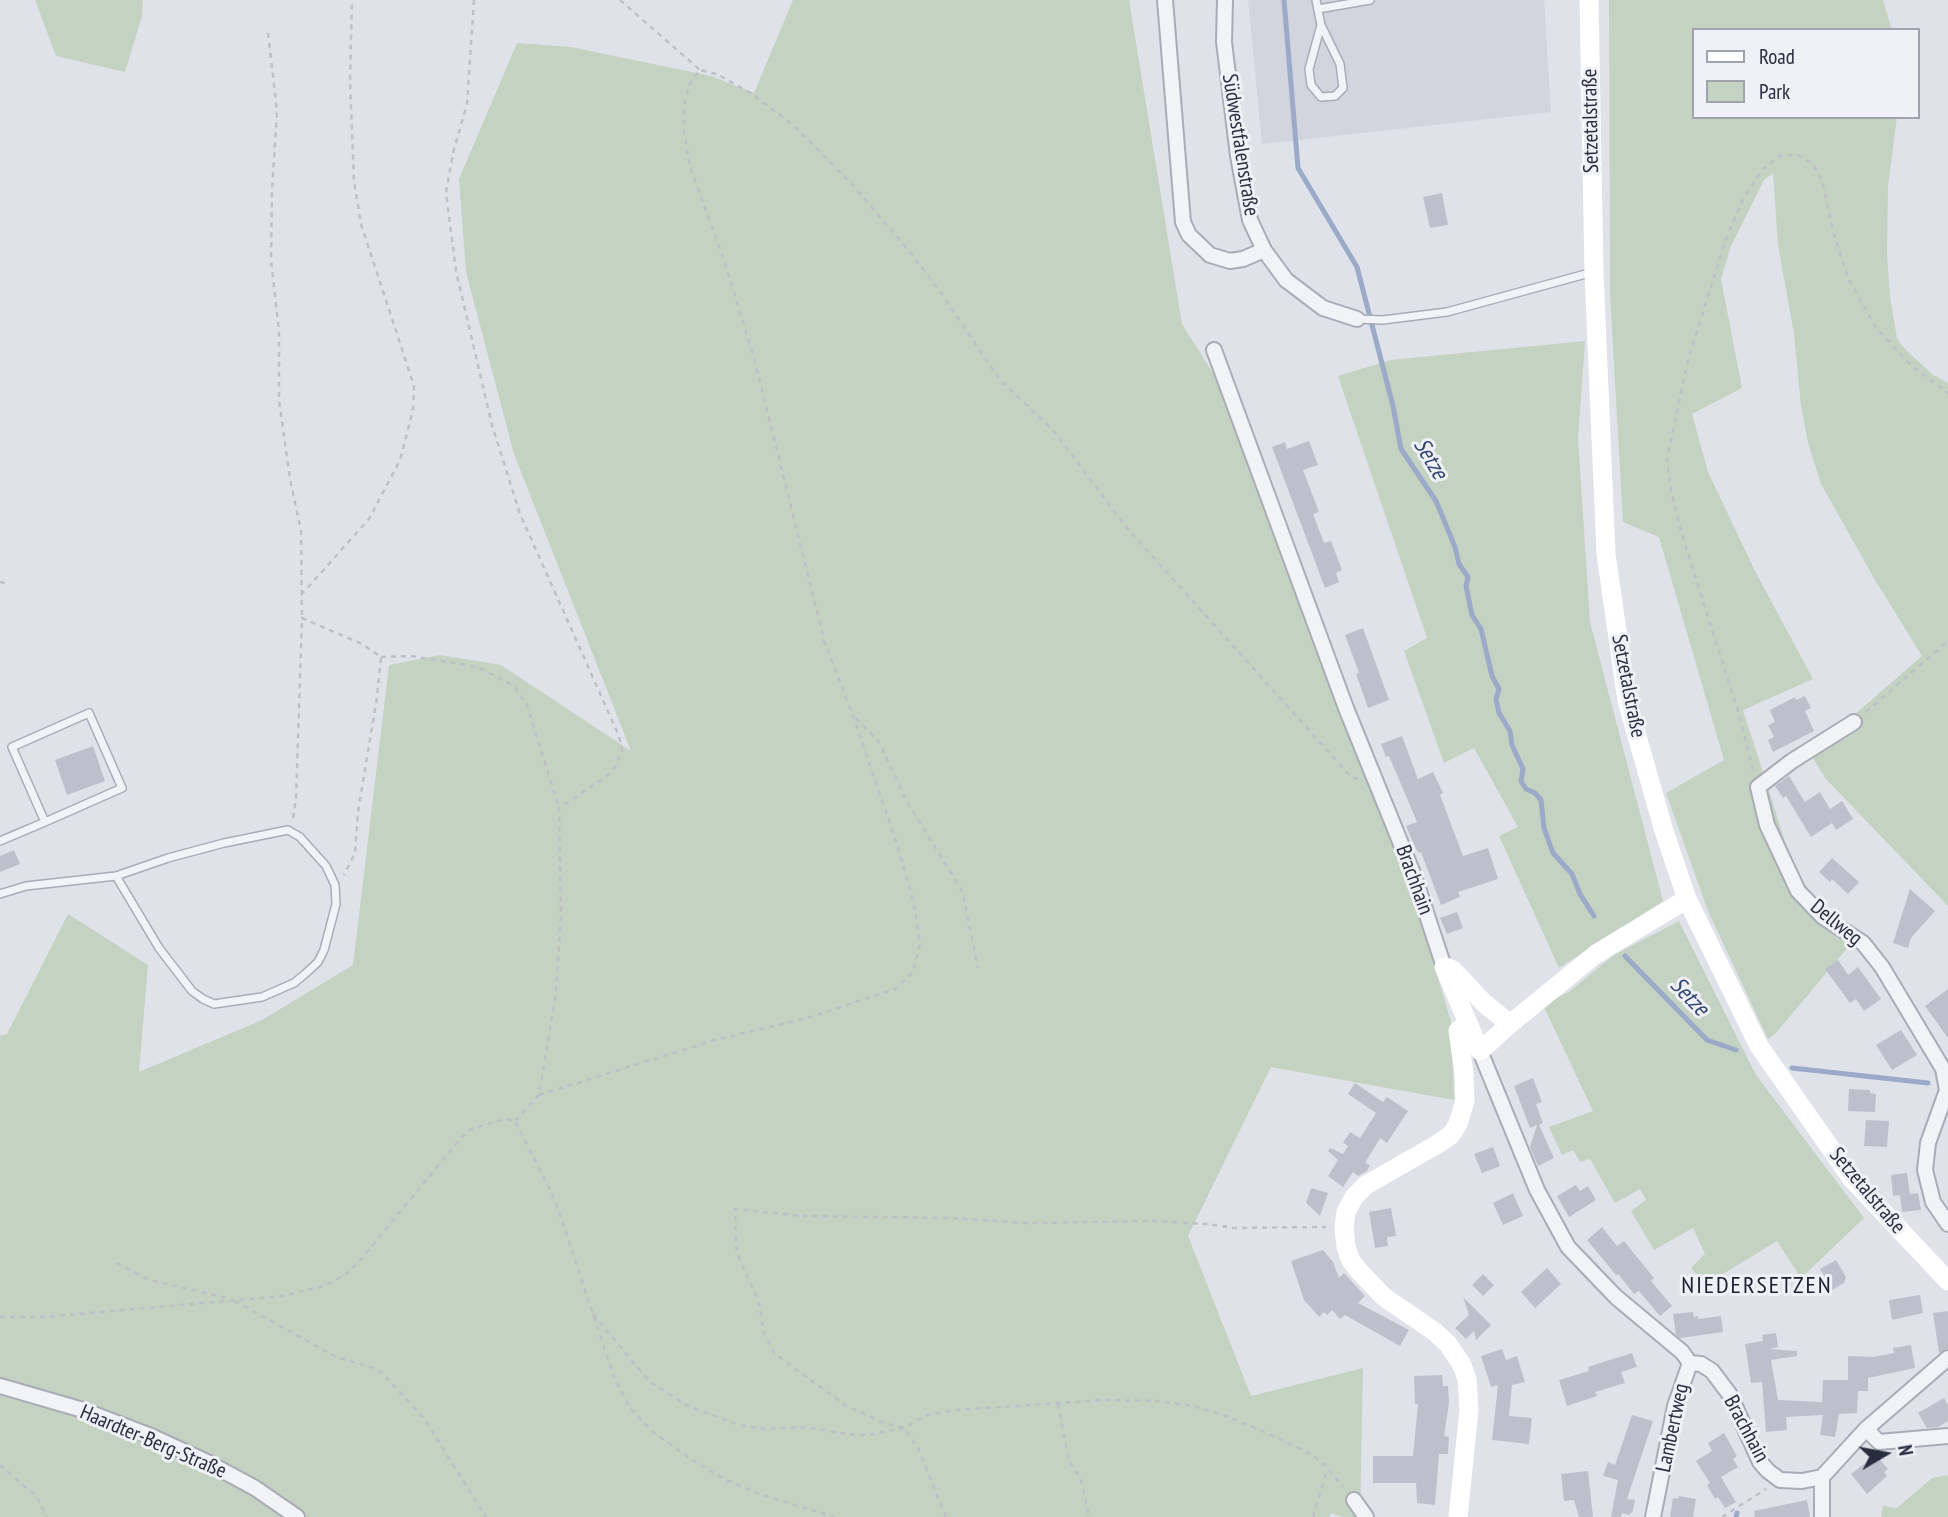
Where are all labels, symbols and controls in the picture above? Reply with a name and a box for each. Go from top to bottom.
legend [1692,28,1920,119]
text: Road [1759,43,1795,70]
street label: Setzetalstraße [1577,69,1605,173]
street label: Südwestfalenstraße [1216,72,1264,218]
text: Park [1759,78,1790,105]
water label: Setze [1407,433,1453,485]
street label: Setzetalstraße [1606,632,1650,740]
street label: Brachhain [1390,842,1438,918]
street label: Dellweg [1805,895,1867,951]
water label: Setze [1664,972,1714,1022]
street label: Setzetalstraße [1824,1143,1910,1239]
district label: NIEDERSETZEN [1683,1272,1831,1300]
street label: Lambertweg [1651,1381,1695,1475]
street label: Brachhain [1718,1391,1774,1467]
street label: Haardter-Berg-Straße [76,1400,230,1484]
north arrow [1850,1419,1920,1489]
text: N [1893,1443,1918,1457]

